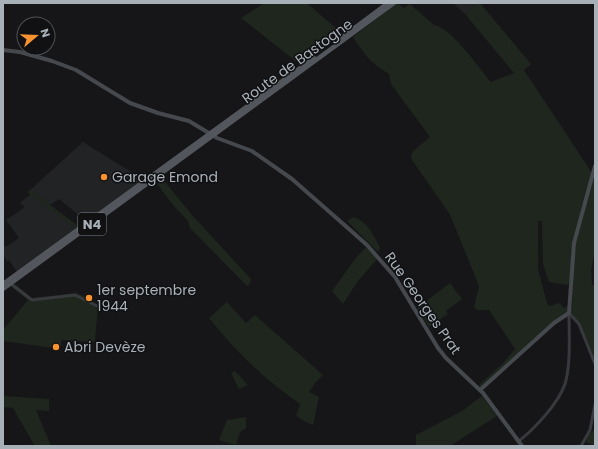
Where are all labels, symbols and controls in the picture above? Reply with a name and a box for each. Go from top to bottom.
street label: Route de Bastogne [238,14,357,108]
north arrow [16,16,56,56]
text: N [37,26,54,39]
place label: Garage Emond [112,167,218,187]
marker: Garage Emond [99,172,109,182]
road number: N4 [78,213,106,235]
street label: Rue Georges Prat [380,248,466,358]
place label: 1er septembre 1944 [97,280,196,316]
marker: 1er septembre 1944 [84,293,94,303]
place label: Abri Devèze [64,337,146,357]
marker: Abri Devèze [51,342,61,352]

